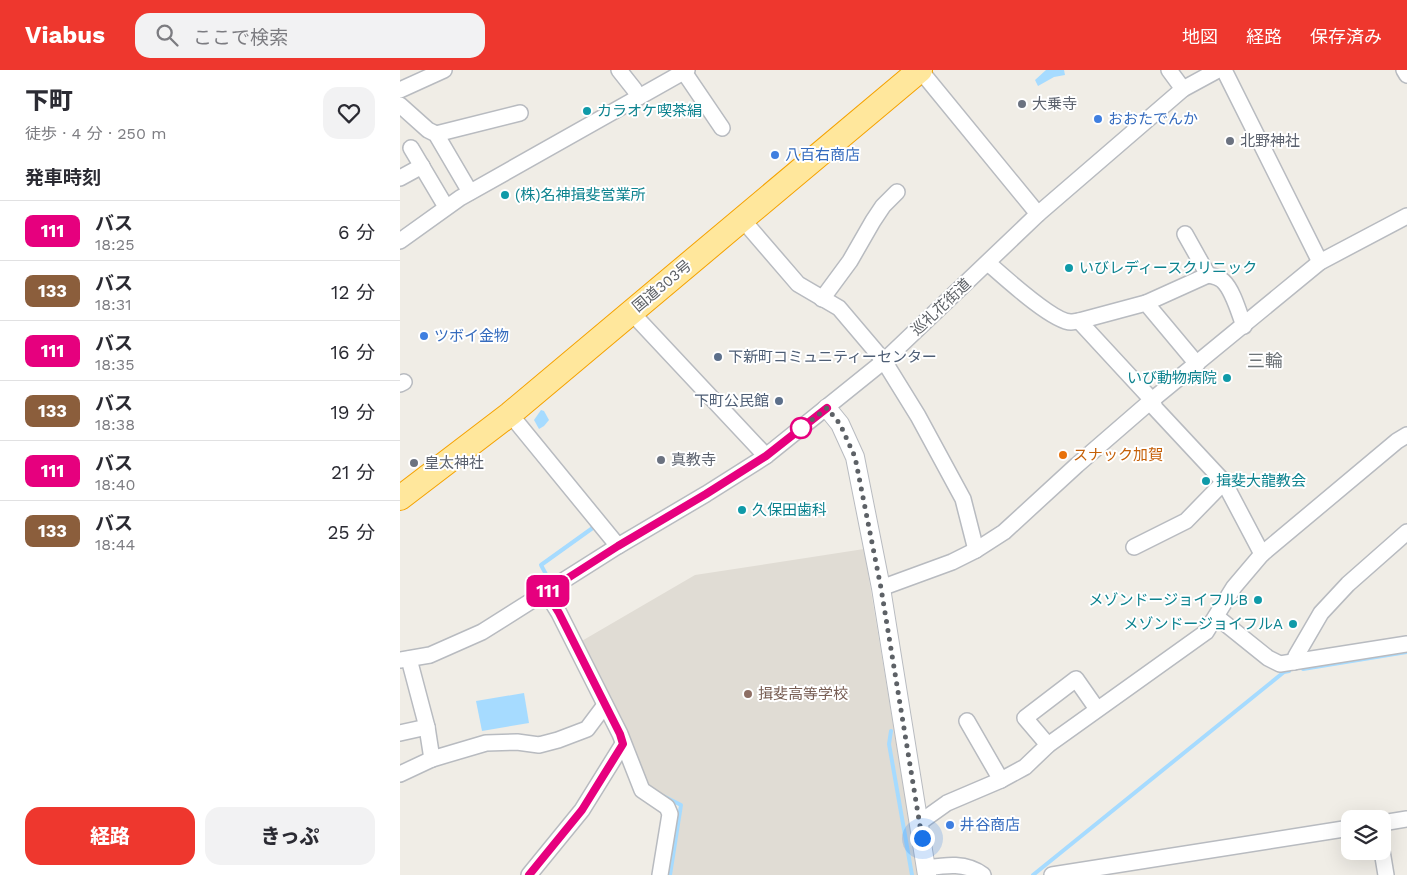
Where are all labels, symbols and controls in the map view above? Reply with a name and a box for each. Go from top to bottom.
search box [135,13,485,58]
text: Viabus [25,21,105,49]
icon: search [153,21,181,49]
text: ここで検索 [193,26,288,49]
text: 地図 [1182,26,1218,47]
text: 経路 [1246,26,1282,47]
text: 保存済み [1310,26,1382,47]
text: 下町 [25,87,73,115]
button: heart [323,87,375,139]
place label: 大乗寺 [1032,95,1077,113]
marker: 大乗寺 [1016,98,1028,110]
place label: カラオケ喫茶絹 [597,102,702,120]
marker: カラオケ喫茶絹 [581,105,593,117]
place label: おおたでんか [1108,110,1198,128]
marker: おおたでんか [1092,113,1104,125]
text: 徒歩 · 4 分 · 250 m [25,124,167,143]
place label: 北野神社 [1240,132,1300,150]
marker: 北野神社 [1224,135,1236,147]
place label: 八百右商店 [785,146,860,164]
marker: 八百右商店 [769,149,781,161]
text: 発車時刻 [25,166,101,189]
place label: (株)名神揖斐営業所 [515,186,646,204]
marker: (株)名神揖斐営業所 [499,189,511,201]
text: バス [95,212,133,235]
text: 111 [41,220,64,241]
text: 6 分 [338,221,375,244]
text: 18:25 [95,235,134,254]
street label: 国道303号 [629,256,695,316]
place label: いびレディースクリニック [1079,259,1257,277]
marker: いびレディースクリニック [1063,262,1075,274]
text: バス [95,272,133,295]
street label: 巡礼花街道 [907,275,975,339]
text: 133 [38,280,67,301]
text: 12 分 [331,281,375,304]
text: 18:31 [95,295,131,314]
place label: ツボイ金物 [434,327,509,345]
marker: ツボイ金物 [418,330,430,342]
text: バス [95,332,133,355]
text: 111 [41,340,64,361]
text: 16 分 [331,341,375,364]
place label: 下新町コミュニティーセンター [728,348,937,366]
district label: 三輪 [1247,350,1283,371]
marker: 下新町コミュニティーセンター [712,351,724,363]
text: 18:35 [95,355,134,374]
place label: いび動物病院 [1127,369,1217,387]
marker: いび動物病院 [1221,372,1233,384]
text: バス [95,392,133,415]
place label: 下町公民館 [694,392,769,410]
marker: 下町公民館 [773,395,785,407]
text: 133 [38,400,67,421]
text: 19 分 [330,401,375,424]
text: 18:38 [95,415,135,434]
unlabelled marker [790,417,812,439]
place label: スナック加賀 [1073,446,1163,464]
marker: スナック加賀 [1057,449,1069,461]
place label: 真教寺 [671,451,716,469]
text: バス [95,452,133,475]
place label: 皇太神社 [424,454,484,472]
marker: 真教寺 [655,454,667,466]
marker: 皇太神社 [408,457,420,469]
text: 111 [41,460,64,481]
text: 21 分 [331,461,375,484]
place label: 揖斐大龍教会 [1216,472,1306,490]
text: 18:40 [95,475,136,494]
marker: 揖斐大龍教会 [1200,475,1212,487]
place label: 久保田歯科 [752,501,827,519]
marker: 久保田歯科 [736,504,748,516]
text: バス [95,512,133,535]
text: 133 [38,520,67,541]
text: 25 分 [327,521,375,544]
text: 18:44 [95,535,135,554]
line badge: 111 [519,575,577,607]
text: 111 [536,580,560,601]
place label: メゾンドージョイフルB [1089,591,1248,609]
marker: メゾンドージョイフルB [1252,594,1264,606]
place label: メゾンドージョイフルA [1123,615,1283,633]
marker: メゾンドージョイフルA [1287,618,1299,630]
place label: 揖斐高等学校 [758,685,848,703]
marker: 揖斐高等学校 [742,688,754,700]
button: 経路 [25,807,195,865]
button: きっぷ [205,807,375,865]
map controls [1341,810,1391,860]
button: layers [1341,810,1391,860]
place label: 井谷商店 [960,816,1020,834]
marker: 井谷商店 [944,819,956,831]
your location [910,826,935,851]

